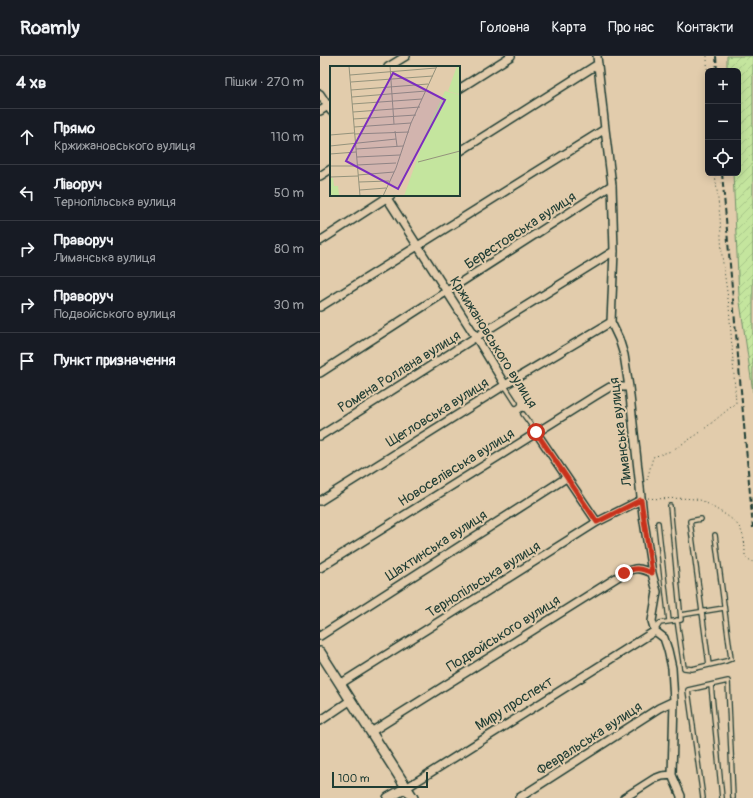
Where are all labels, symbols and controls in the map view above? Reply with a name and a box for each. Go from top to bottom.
text: Roamly [20,16,80,40]
text: Головна [480,19,530,36]
text: Карта [552,19,586,36]
text: Про нас [608,19,654,36]
text: Контакти [676,19,733,36]
inset map [330,66,460,196]
map controls [705,68,741,176]
button: + [705,68,741,104]
text: 4 хв [16,72,46,93]
text: Пішки · 270 m [225,74,304,90]
button: − [705,104,741,140]
text: Прямо [54,119,95,138]
icon: ahead [16,126,38,148]
text: 110 m [271,129,304,145]
text: Кржижановського вулиця [54,138,195,154]
button: locate [705,140,741,176]
text: Ліворуч [54,175,102,194]
icon: left [16,182,38,204]
text: 50 m [274,185,304,201]
street label: Берестовська вулиця [461,188,579,273]
text: Тернопільська вулиця [54,194,176,210]
text: Праворуч [54,231,114,250]
icon: right [16,238,38,260]
text: 80 m [274,241,304,257]
text: Лиманська вулиця [54,250,156,266]
street label: Кржижановського вулиця [446,273,541,411]
text: Праворуч [54,287,114,306]
icon: right [16,294,38,316]
text: 30 m [274,297,304,313]
text: Подвойського вулиця [54,306,176,322]
street label: Ромена Роллана вулиця [335,327,464,416]
icon: arrive [16,350,38,372]
text: Пункт призначення [54,351,175,370]
street label: Щегловська вулиця [383,374,492,451]
street label: Лиманська вулиця [605,377,636,488]
route start [527,423,545,441]
street label: Новоселівська вулиця [395,425,517,510]
street label: Шахтинська вулиця [382,506,490,585]
street label: Тернопільська вулиця [423,537,543,621]
route end [615,564,633,582]
street label: Подвойського вулиця [443,592,563,675]
street label: Миру проспект [472,673,556,734]
street label: Февральська вулиця [533,698,645,779]
scale bar [332,770,428,789]
text: 100 m [338,772,369,785]

